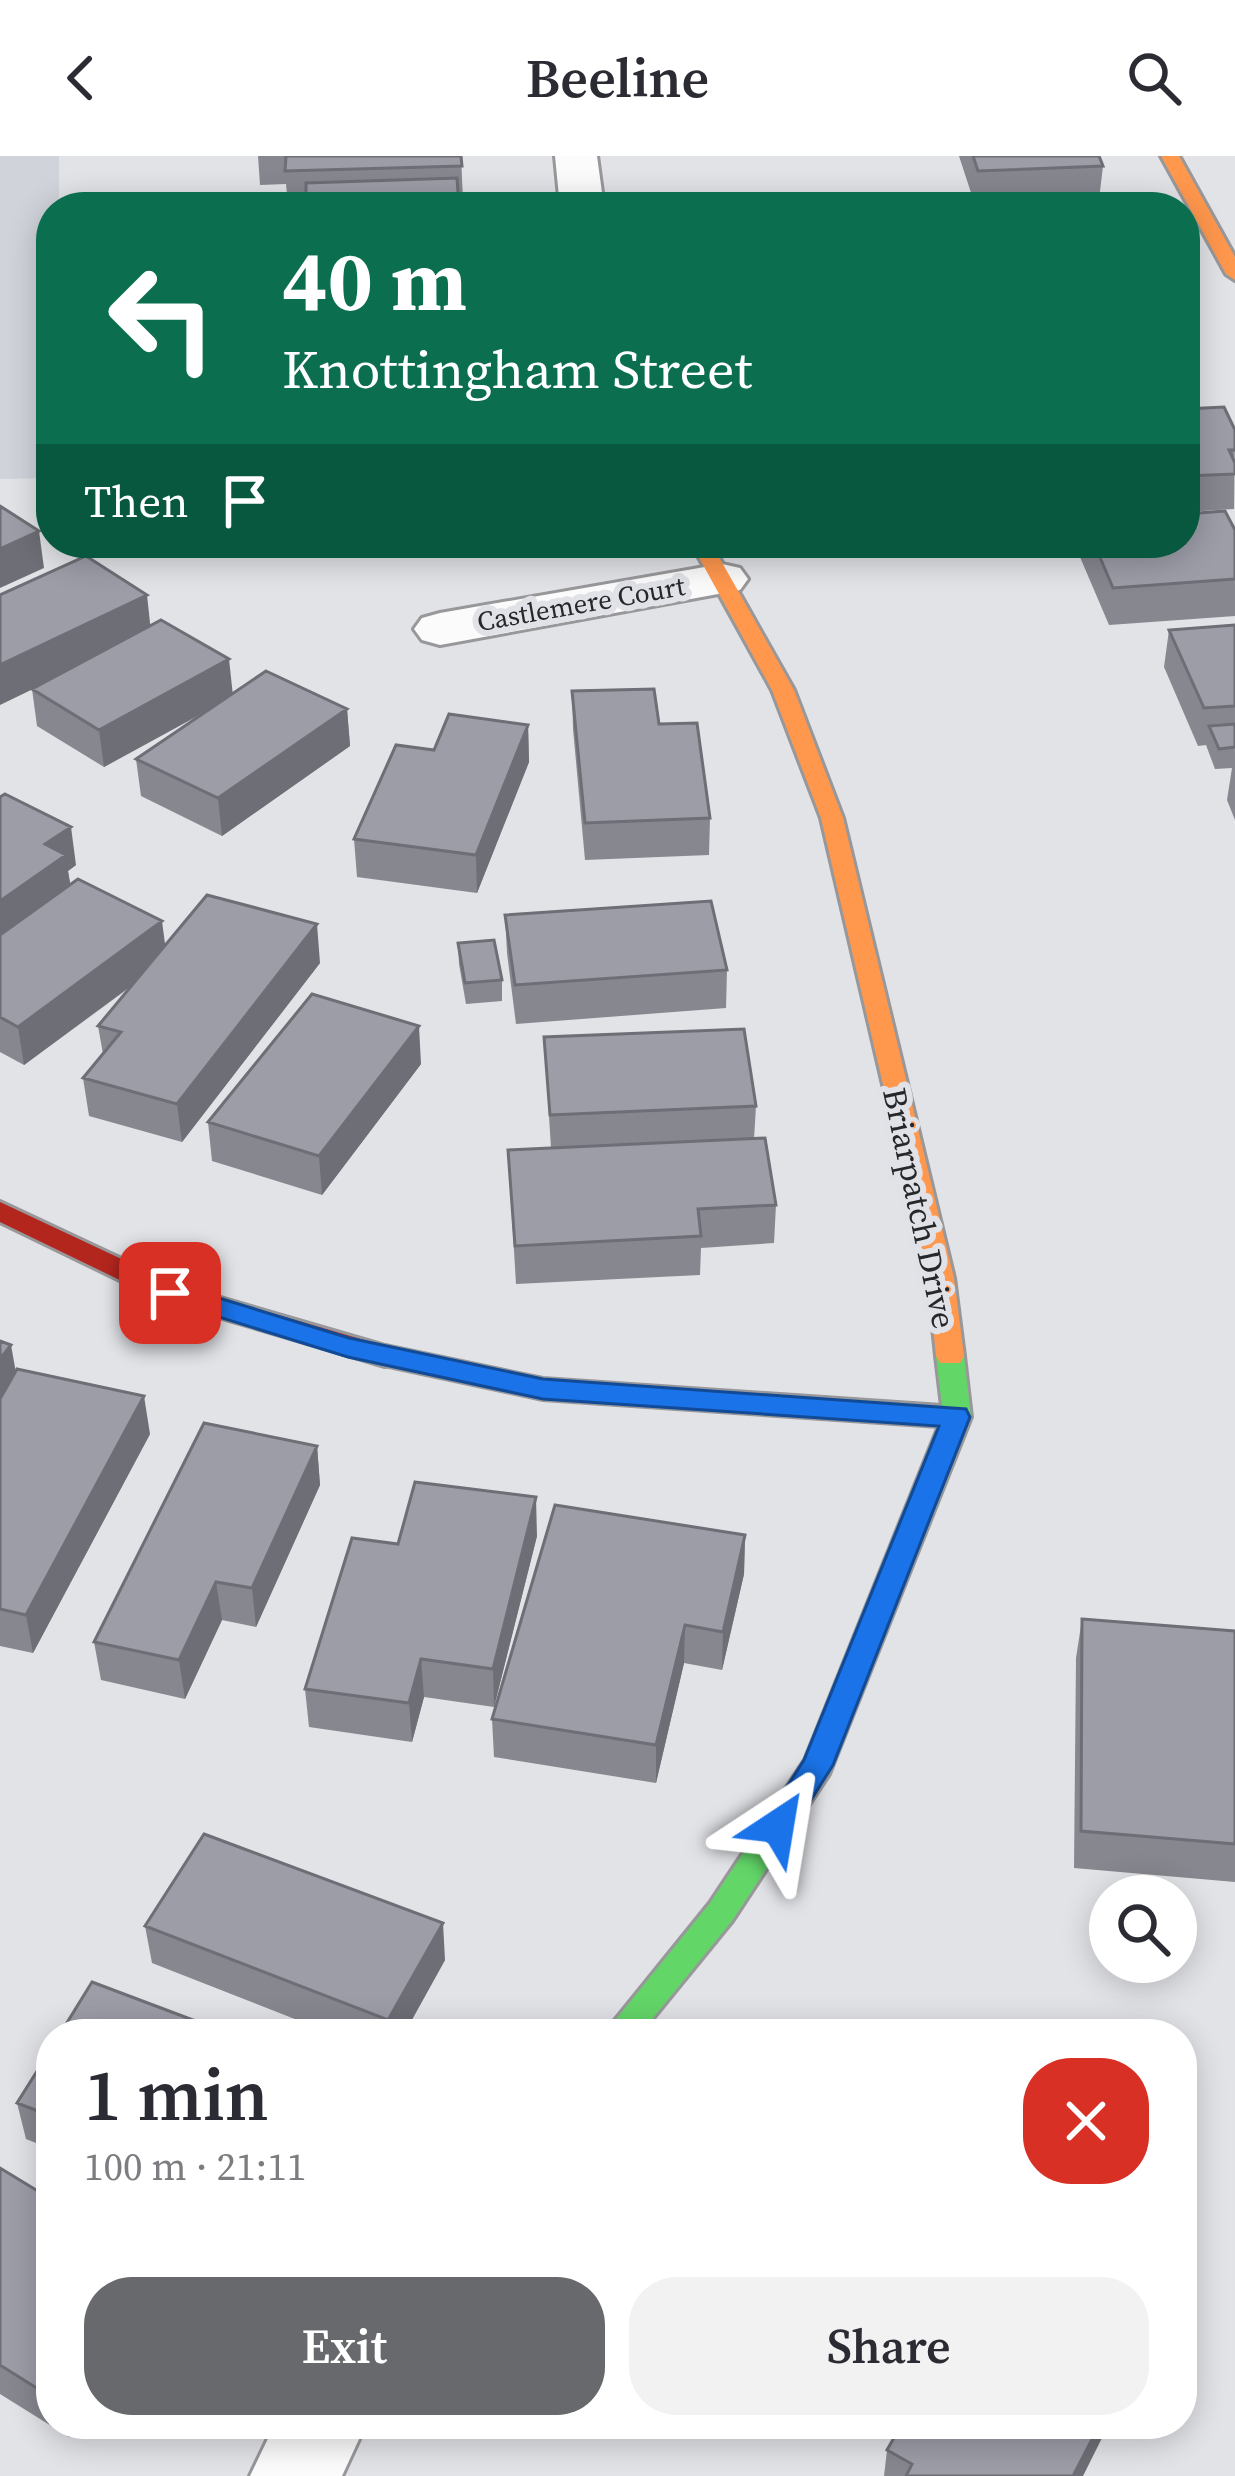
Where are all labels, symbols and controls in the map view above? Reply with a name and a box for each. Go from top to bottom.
text: Beeline [526,41,709,115]
icon: back [48,45,114,111]
icon: search [1121,45,1187,111]
text: 40 m [282,223,467,338]
icon: left [84,240,240,396]
text: Knottingham Street [282,332,752,406]
icon: arrive [212,468,278,534]
text: Then [84,470,188,532]
street label: Castlemere Court [474,567,688,640]
street label: Briarpatch Drive [872,1084,967,1332]
pin [119,1242,221,1344]
icon: arrive [137,1260,203,1326]
position arrow [715,1763,841,1889]
map controls [1089,1875,1197,1983]
button: search [1089,1875,1197,1983]
text: 1 min [84,2045,269,2144]
button: close [1023,2058,1149,2184]
text: 100 m · 21:11 [84,2140,306,2193]
button: Exit [84,2277,605,2415]
button: Share [629,2277,1149,2415]

